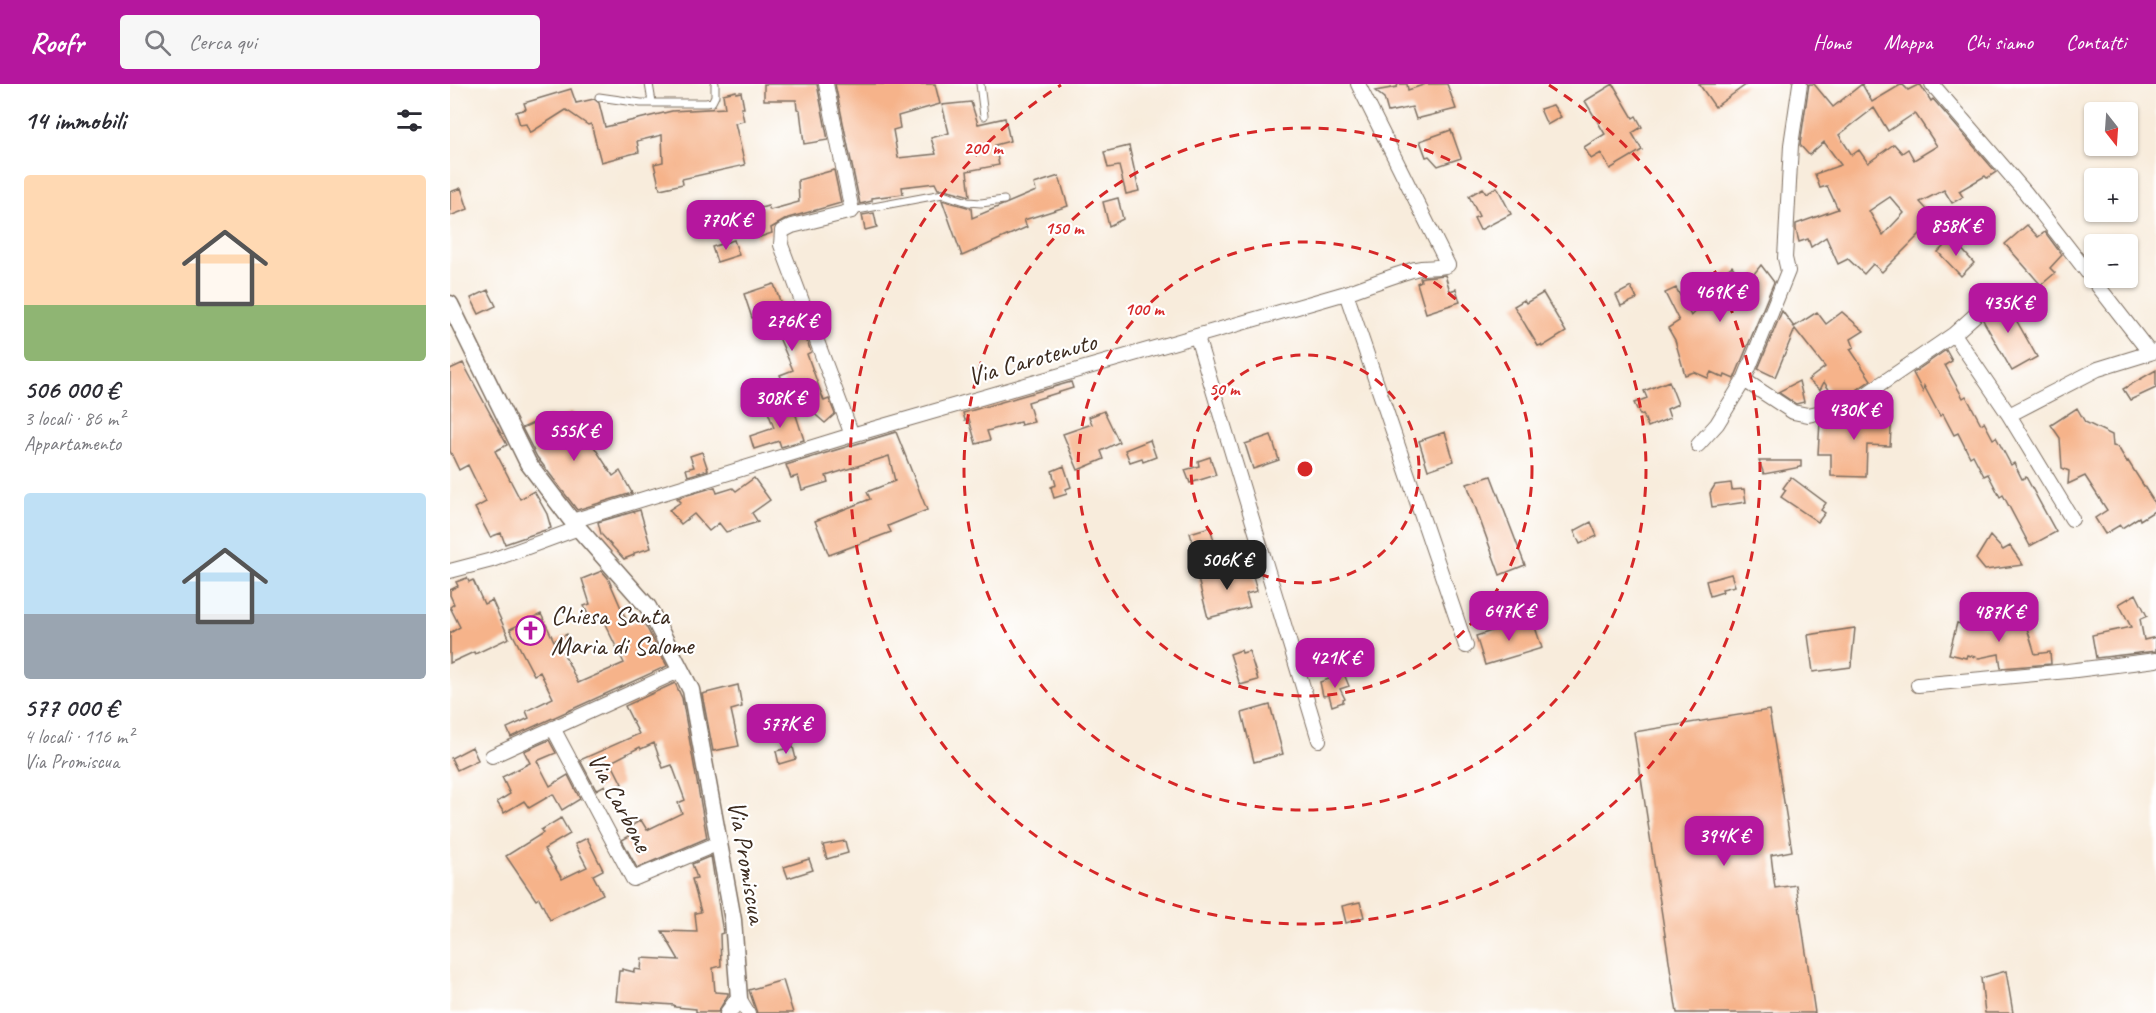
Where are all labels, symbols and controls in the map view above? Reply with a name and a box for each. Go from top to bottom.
search box [120,15,540,69]
text: Roofr [30,25,84,60]
icon: search [141,26,174,59]
text: Cerca qui [189,28,257,56]
text: Home [1813,29,1851,55]
text: Mappa [1884,29,1932,55]
text: Chi siamo [1965,29,2033,55]
text: Contatti [2066,29,2126,55]
north arrow [2084,102,2138,156]
map controls [2084,102,2138,288]
text: 14 immobili [24,104,125,137]
icon: filters [393,104,426,137]
text: 200 m [964,137,1004,159]
button: + [2084,168,2138,222]
pin: 770K € [677,200,775,251]
pin: 858K € [1907,206,2005,257]
text: 770K € [701,207,751,232]
text: 858K € [1931,213,1981,238]
icon: home [171,214,279,322]
text: 150 m [1045,217,1085,239]
button: − [2084,234,2138,288]
pin: 469K € [1671,272,1769,323]
text: 469K € [1694,279,1746,304]
pin: 435K € [1959,283,2057,334]
text: 435K € [1983,290,2033,315]
text: 100 m [1125,298,1165,320]
pin: 276K € [743,301,841,352]
text: 276K € [766,308,818,333]
street label: Via Carotenuto [964,324,1102,393]
text: 506 000 € [24,373,119,406]
pin: 308K € [731,378,829,429]
text: 50 m [1209,378,1241,400]
text: 308K € [755,385,806,410]
pin: 430K € [1805,390,1903,441]
text: 430K € [1829,397,1880,422]
text: 3 locali · 86 m² [24,406,124,431]
pin: 555K € [525,411,623,462]
text: 555K € [549,418,599,443]
text: Appartamento [24,431,121,456]
centre of rings [1295,459,1315,479]
icon: home [171,532,279,640]
pin: 506K € [1178,540,1276,591]
text: 506K € [1201,547,1253,572]
pin: 647K € [1460,591,1558,642]
pin: 487K € [1950,592,2048,643]
text: 647K € [1483,598,1535,623]
place label: Chiesa Santa Maria di Salome [551,599,696,662]
text: 487K € [1974,599,2024,624]
church icon: Chiesa Santa Maria di Salome [514,614,546,646]
pin: 421K € [1286,638,1384,689]
text: 421K € [1310,645,1361,670]
text: 577 000 € [24,691,118,724]
pin: 577K € [737,704,835,755]
text: 577K € [761,711,811,736]
text: 4 locali · 116 m² [24,724,133,749]
street label: Via Carbone [580,747,661,859]
text: Via Promiscua [24,749,119,774]
street label: Via Promiscua [720,798,774,928]
pin: 394K € [1675,816,1773,867]
text: 394K € [1699,823,1749,848]

